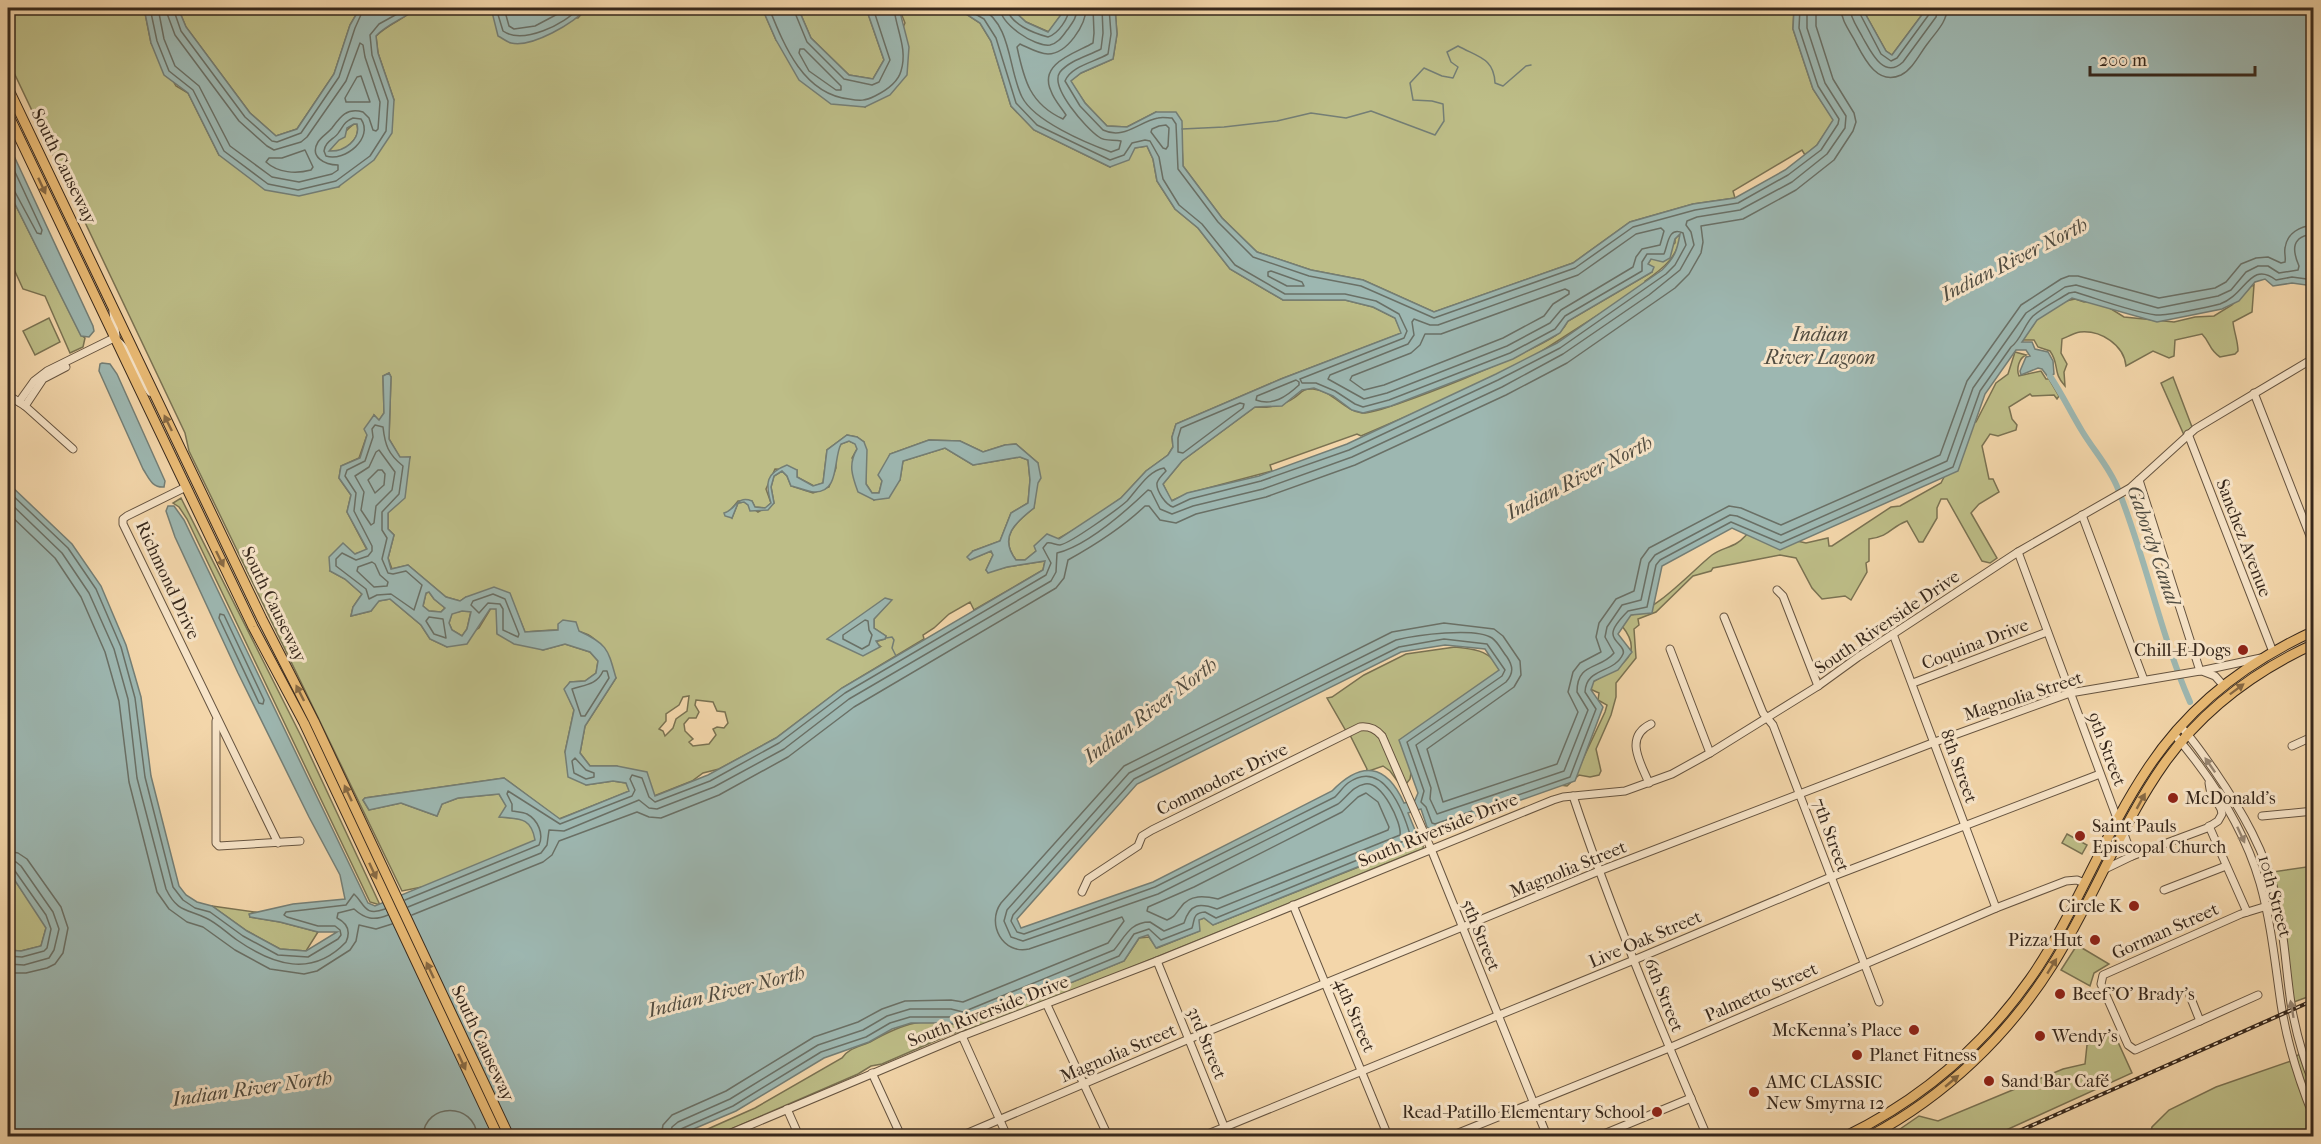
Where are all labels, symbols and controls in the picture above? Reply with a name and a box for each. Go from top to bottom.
scale bar [2090,39,2255,77]
text: 200 m [2099,50,2147,71]
street label: South Causeway [27,105,101,229]
one-way arrow [37,177,46,194]
water label: Indian River North [1936,213,2091,307]
water label: Indian River Lagoon [1762,323,1876,369]
one-way arrow [163,415,173,432]
water label: Indian River North [1501,431,1656,525]
street label: Sanchez Avenue [2211,476,2276,600]
water label: Gabordy Canal [2122,482,2185,610]
street label: Richmond Drive [131,518,204,643]
street label: South Causeway [237,543,311,667]
one-way arrow [216,550,225,567]
street label: South Riverside Drive [1811,566,1964,679]
street label: Coquina Drive [1919,614,2032,674]
place label: Chill-E-Dogs [2134,640,2231,661]
marker: Chill-E-Dogs [2236,643,2250,657]
water label: Indian River North [1078,653,1221,769]
street label: Magnolia Street [1961,667,2086,726]
one-way arrow [2228,683,2244,695]
one-way arrow [295,684,304,701]
street label: 9th Street [2083,709,2130,790]
street label: 8th Street [1936,726,1982,806]
street label: Commodore Drive [1153,739,1291,820]
one-way arrow [2205,757,2216,773]
one-way arrow [343,784,352,801]
place label: McDonald's [2185,788,2276,809]
street label: South Riverside Drive [1355,789,1521,872]
marker: McDonald's [2166,791,2180,805]
one-way arrow [2136,793,2146,810]
street label: 7th Street [1808,796,1854,875]
place label: Saint Pauls Episcopal Church [2092,816,2226,858]
one-way arrow [2236,826,2245,843]
marker: Saint Pauls Episcopal Church [2073,829,2087,843]
street label: Magnolia Street [1507,836,1630,902]
street label: 10th Street [2253,853,2296,940]
one-way arrow [369,862,378,879]
street label: 5th Street [1457,896,1505,975]
place label: Circle K [2059,896,2123,917]
street label: Gorman Street [2109,898,2222,964]
marker: Circle K [2127,899,2141,913]
street label: Live Oak Street [1586,906,1705,973]
place label: Pizza Hut [2008,930,2084,951]
marker: Pizza Hut [2088,933,2102,947]
street label: 6th Street [1639,955,1688,1036]
street label: Palmetto Street [1702,958,1821,1027]
one-way arrow [2046,958,2057,974]
one-way arrow [425,961,434,978]
water label: Indian River North [644,961,807,1022]
street label: South Riverside Drive [905,971,1072,1052]
street label: 4th Street [1330,975,1380,1056]
street label: South Causeway [446,982,519,1106]
place label: Beef 'O' Brady's [2072,984,2195,1005]
marker: Beef 'O' Brady's [2053,987,2067,1001]
one-way arrow [2288,999,2297,1018]
street label: 3rd Street [1183,1004,1231,1083]
street label: Magnolia Street [1057,1019,1180,1087]
place label: McKenna's Place [1772,1020,1902,1041]
marker: McKenna's Place [1907,1023,1921,1037]
place label: Wendy's [2051,1026,2118,1047]
marker: Wendy's [2033,1029,2047,1043]
place label: Planet Fitness [1869,1045,1977,1066]
marker: Planet Fitness [1850,1048,1864,1062]
one-way arrow [458,1054,467,1071]
water label: Indian River North [170,1066,333,1111]
place label: Sand Bar Café [2001,1071,2109,1092]
place label: AMC CLASSIC New Smyrna 12 [1765,1072,1885,1114]
marker: Sand Bar Café [1982,1074,1996,1088]
one-way arrow [1944,1075,1959,1088]
marker: AMC CLASSIC New Smyrna 12 [1747,1085,1761,1099]
place label: Read-Patillo Elementary School [1402,1102,1645,1123]
marker: Read-Patillo Elementary School [1650,1105,1664,1119]

